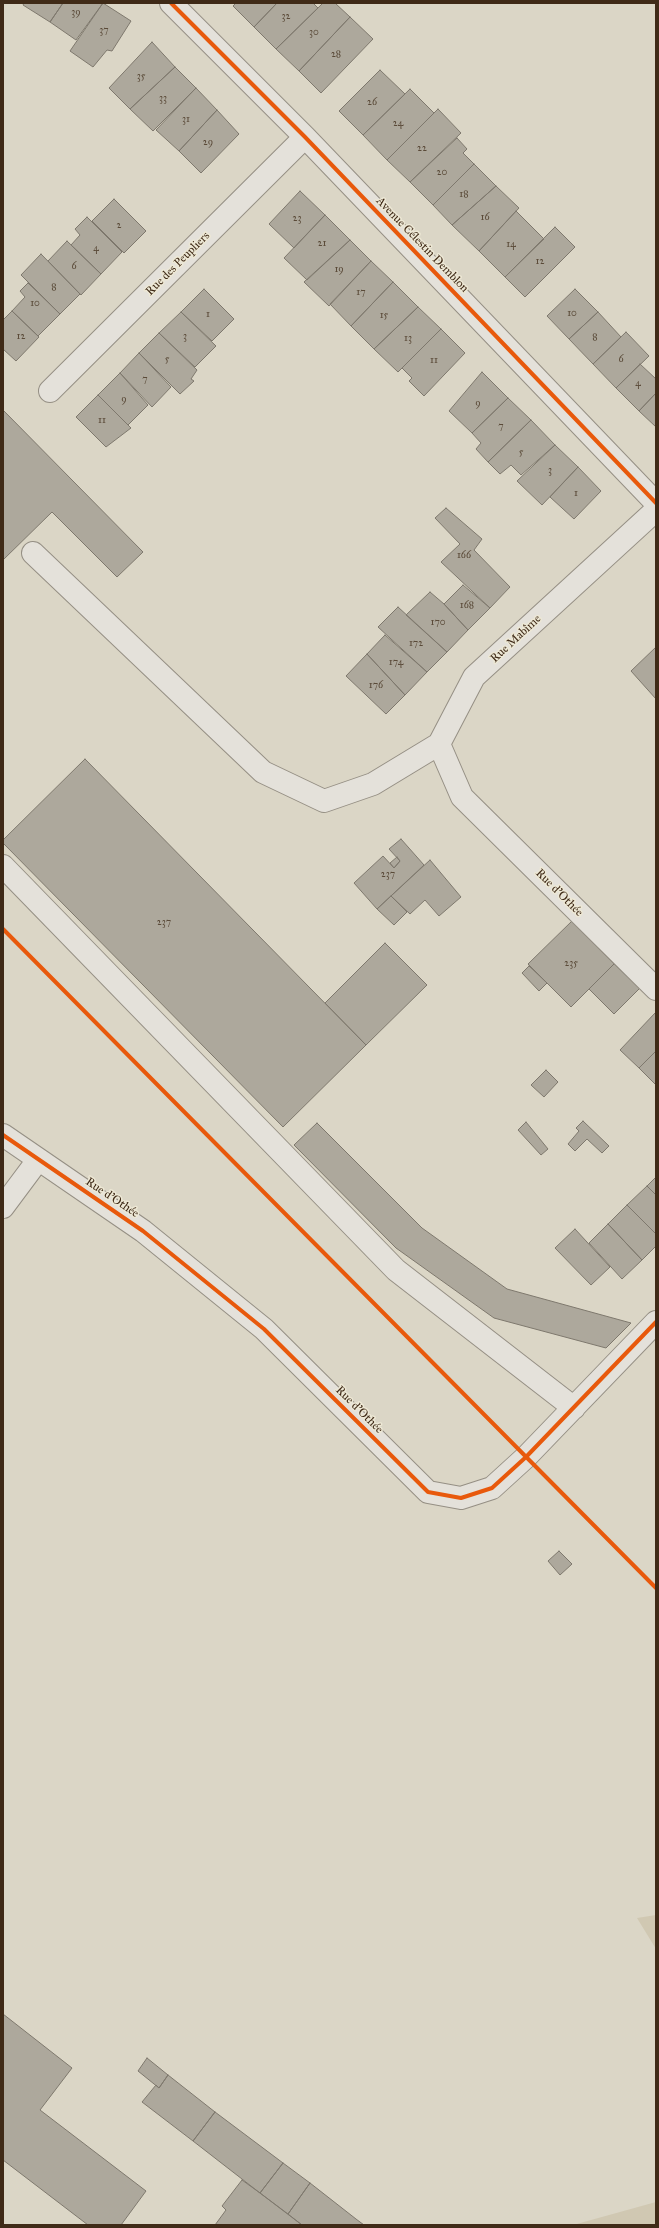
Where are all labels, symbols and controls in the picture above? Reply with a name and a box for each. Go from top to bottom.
house number: 39 [71,7,81,19]
house number: 32 [282,11,290,23]
house number: 37 [99,25,109,37]
house number: 30 [309,27,319,39]
house number: 28 [331,49,341,61]
house number: 35 [137,71,145,83]
house number: 33 [159,93,167,105]
house number: 26 [367,97,377,109]
house number: 31 [182,114,190,126]
house number: 24 [393,118,403,130]
house number: 29 [203,137,213,149]
house number: 22 [417,143,427,155]
house number: 20 [437,167,447,179]
house number: 18 [459,189,469,201]
street label: Avenue Célestin Demblon [373,194,471,296]
house number: 16 [480,212,490,224]
house number: 23 [293,213,301,225]
house number: 2 [117,220,121,232]
street label: Rue des Peupliers [143,229,213,299]
house number: 21 [318,238,326,250]
house number: 14 [506,239,516,251]
house number: 4 [93,243,99,255]
house number: 12 [536,256,544,268]
house number: 6 [71,261,77,273]
house number: 19 [334,264,344,276]
house number: 8 [51,282,57,294]
house number: 17 [356,287,366,299]
house number: 10 [30,298,40,310]
house number: 10 [567,308,577,320]
house number: 1 [206,309,210,321]
house number: 15 [380,310,388,322]
house number: 12 [17,331,25,343]
house number: 3 [183,331,187,343]
house number: 8 [592,332,598,344]
house number: 13 [404,333,412,345]
house number: 5 [165,354,169,366]
house number: 6 [618,354,624,366]
house number: 11 [430,355,438,367]
house number: 7 [142,374,148,386]
house number: 4 [635,378,641,390]
house number: 9 [121,394,127,406]
house number: 9 [475,398,481,410]
house number: 11 [98,415,106,427]
house number: 7 [498,421,504,433]
house number: 5 [519,447,523,459]
house number: 3 [548,465,552,477]
house number: 1 [574,488,578,500]
house number: 166 [457,550,471,562]
house number: 168 [460,600,474,612]
street label: Rue Mabîme [488,612,544,666]
house number: 170 [430,617,446,629]
house number: 172 [409,638,423,650]
house number: 174 [389,657,403,669]
house number: 176 [369,680,383,692]
street label: Rue d'Othée [532,866,586,920]
house number: 237 [381,869,395,881]
house number: 237 [157,917,171,929]
house number: 235 [564,958,578,970]
street label: Rue d'Othée [83,1175,141,1221]
street label: Rue d'Othée [332,1383,386,1437]

